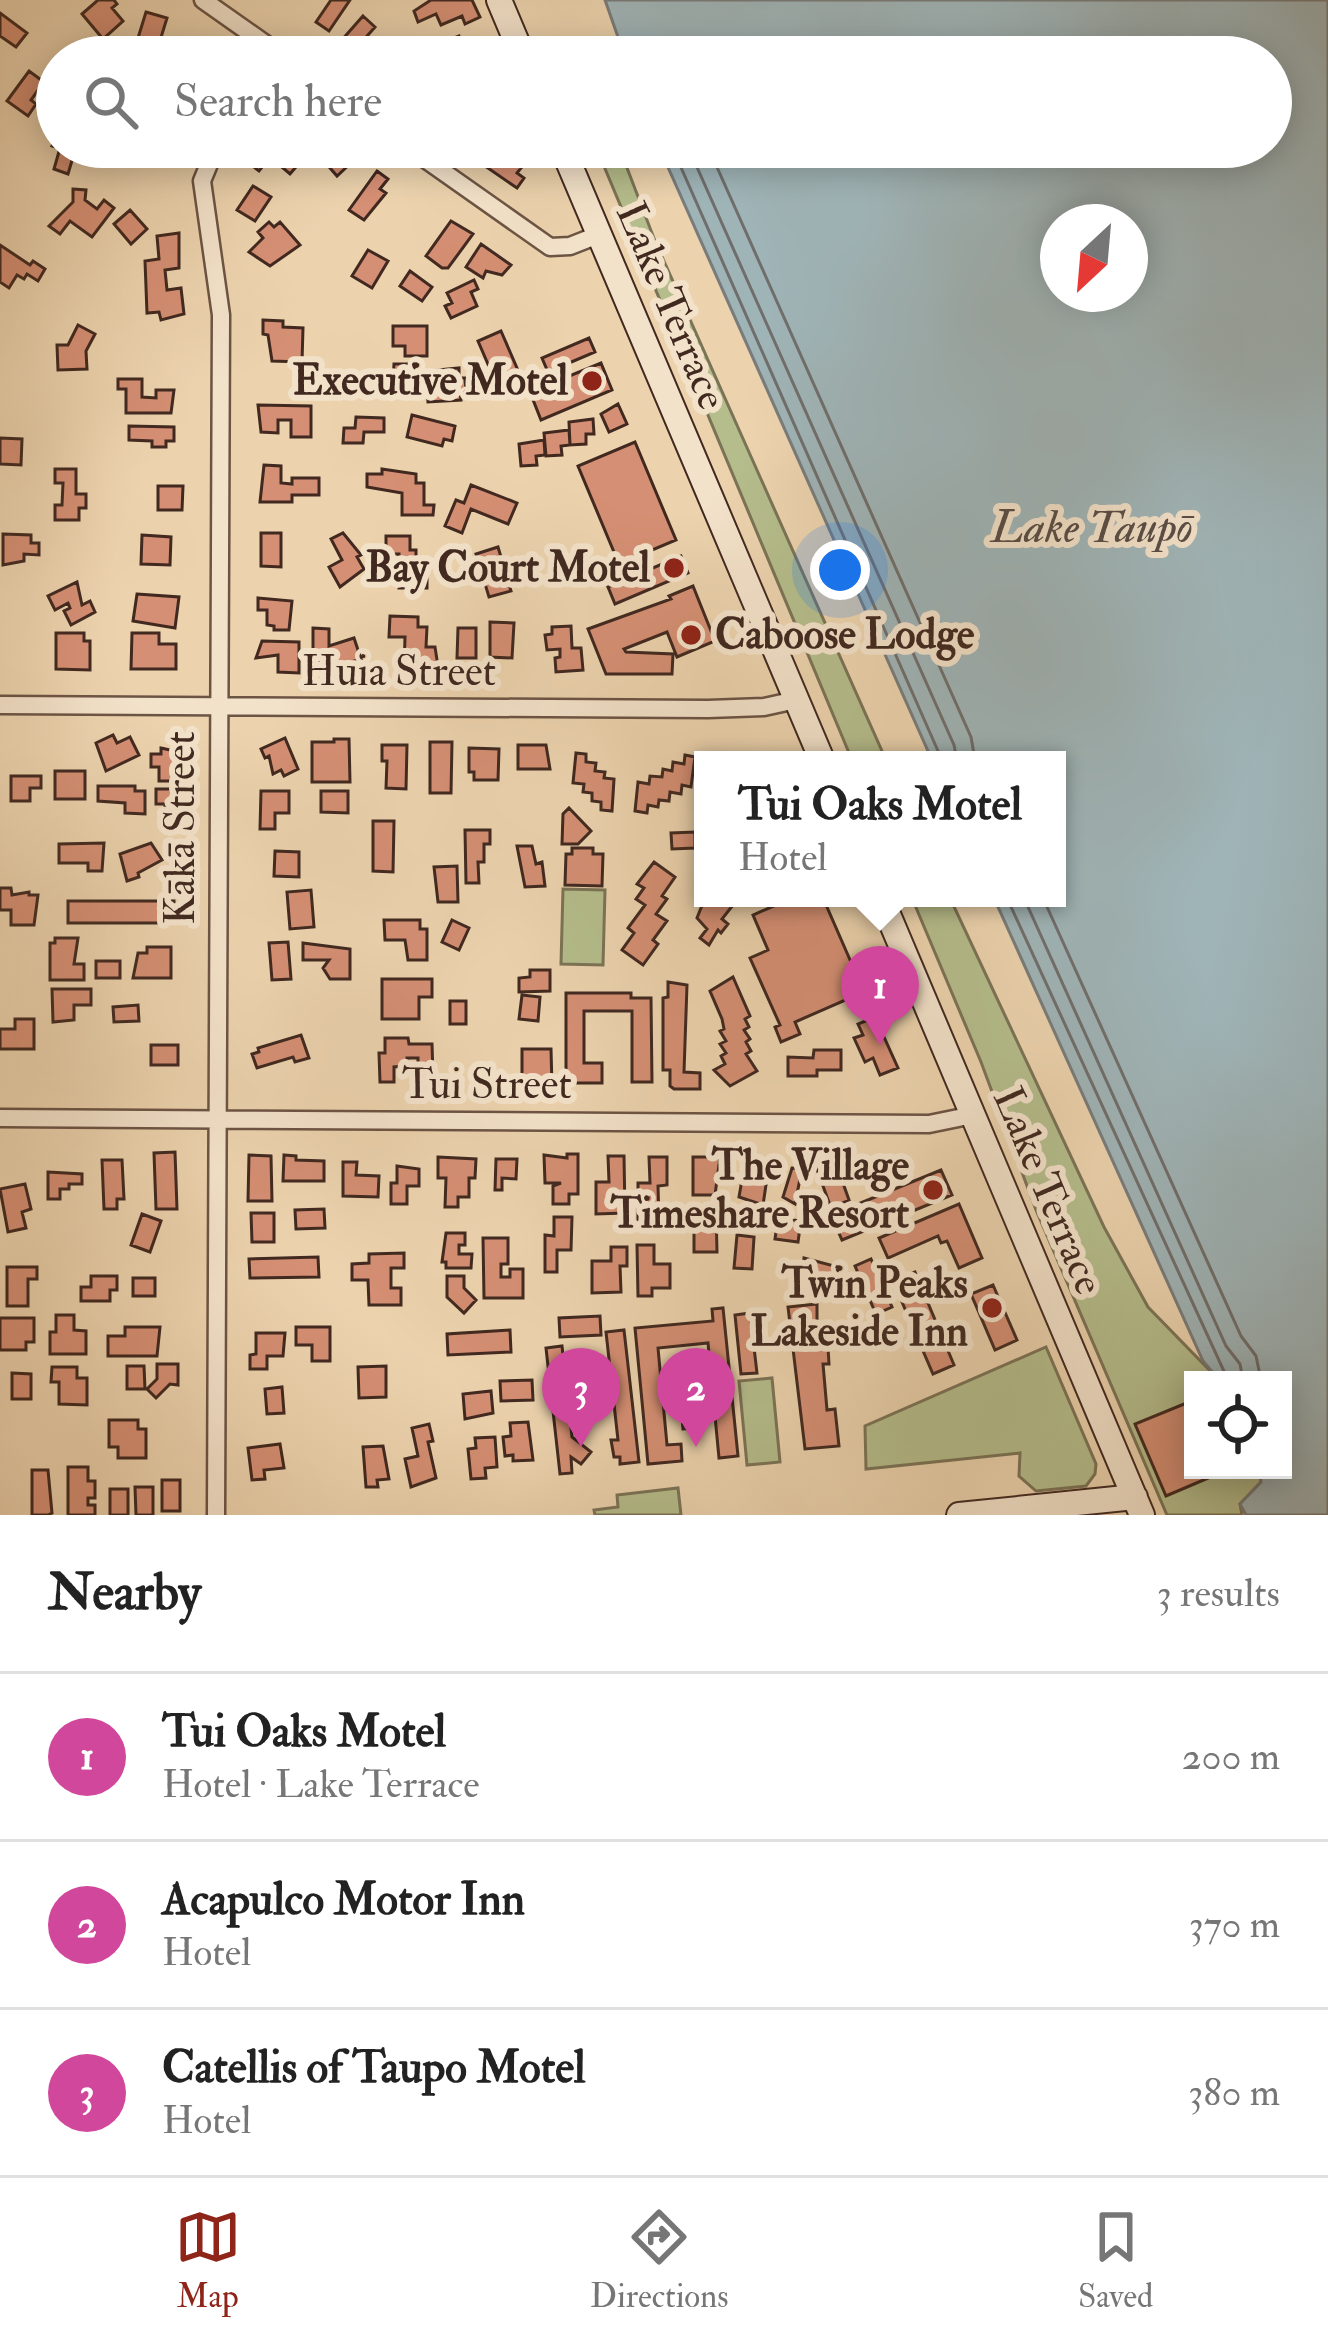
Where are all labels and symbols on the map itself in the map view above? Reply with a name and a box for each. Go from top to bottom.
street label: Lake Terrace [604,195,738,417]
north arrow [1040,204,1148,312]
place label: Executive Motel [293,355,568,407]
marker: Executive Motel [579,368,605,394]
water label: Lake Taupō [989,500,1195,556]
your location [810,540,870,600]
place label: Bay Court Motel [365,542,650,595]
marker: Bay Court Motel [661,555,687,581]
place label: Caboose Lodge [715,609,975,661]
marker: Caboose Lodge [678,622,704,648]
street label: Huia Street [302,646,496,698]
street label: Kākā Street [155,731,207,925]
pin: 1 [841,946,919,1045]
street label: Tui Street [402,1059,572,1111]
street label: Lake Terrace [981,1080,1115,1302]
place label: The Village Timeshare Resort [609,1140,909,1240]
marker: The Village Timeshare Resort [920,1177,946,1203]
place label: Twin Peaks Lakeside Inn [751,1258,968,1358]
marker: Twin Peaks Lakeside Inn [979,1295,1005,1321]
pin: 3 [542,1348,620,1447]
pin: 2 [657,1348,735,1447]

